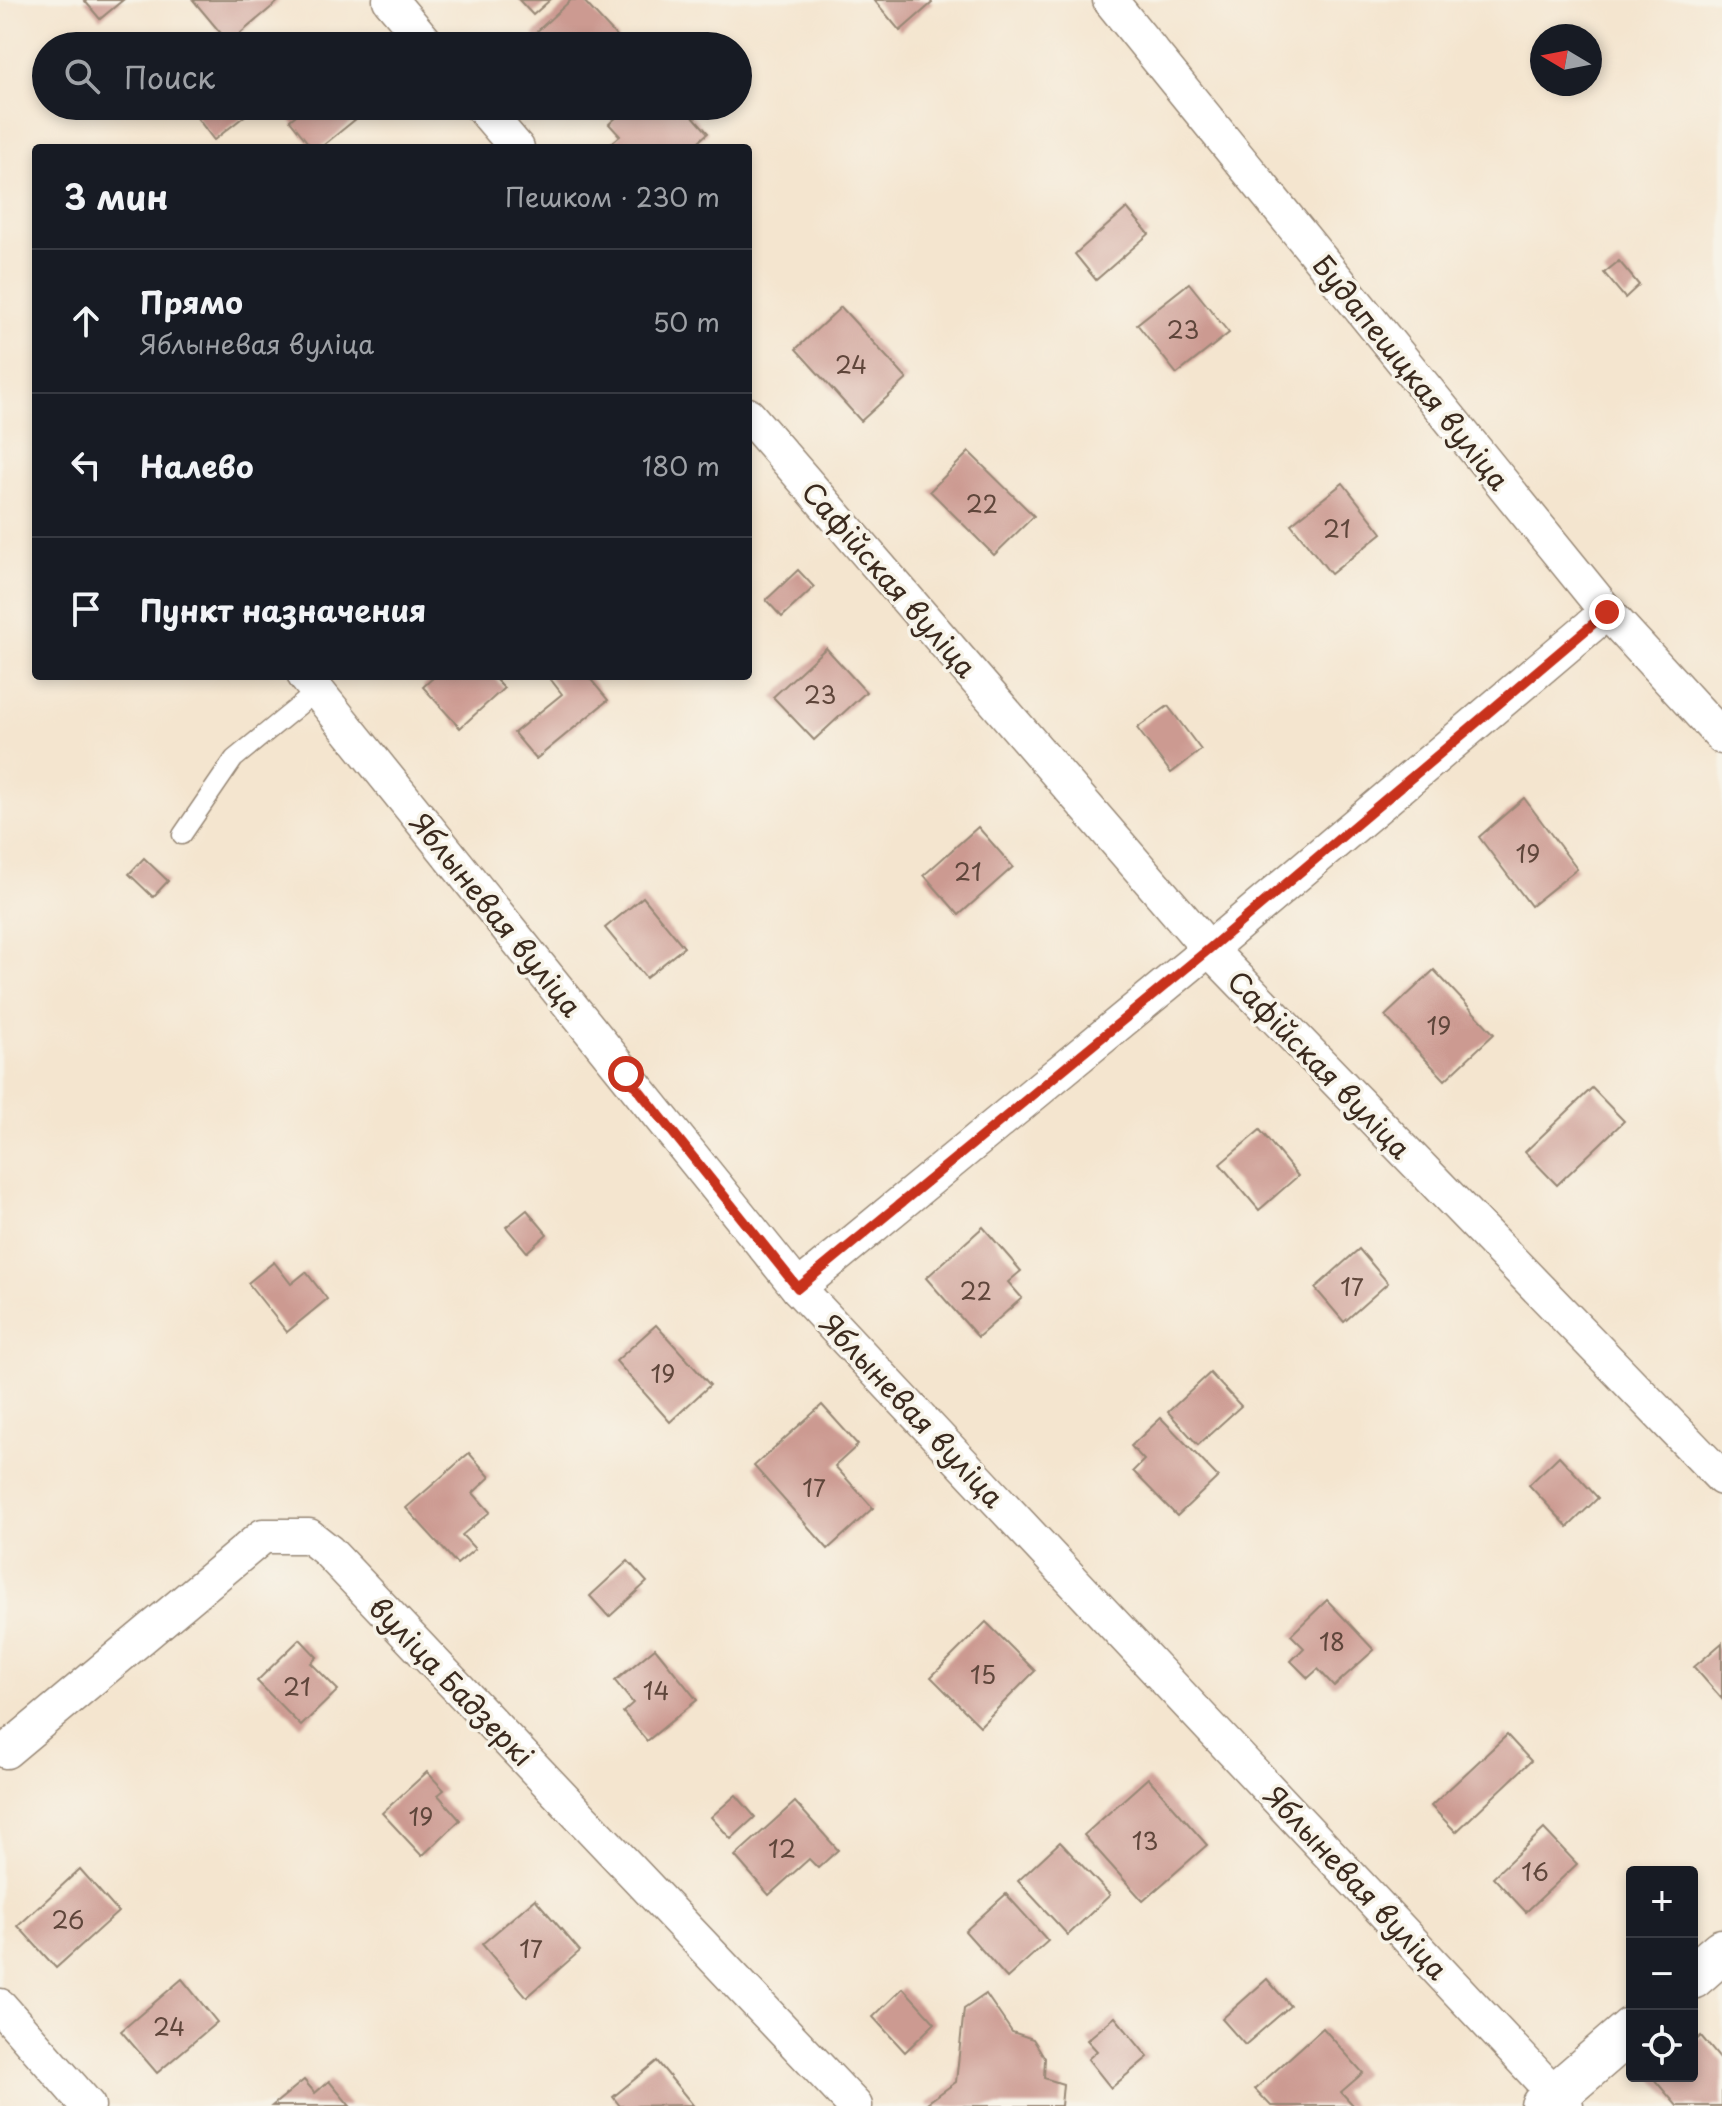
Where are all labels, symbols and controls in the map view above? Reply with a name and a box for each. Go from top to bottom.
north arrow [1530,24,1602,96]
search box [32,32,752,120]
icon: search [60,54,104,98]
text: Поиск [124,54,215,99]
text: 3 мин [64,170,168,222]
text: Пешком · 230 m [505,177,720,216]
street label: Будапешцкая вуліца [1303,245,1521,500]
text: Прямо [140,279,243,324]
icon: ahead [64,299,108,343]
text: 50 m [653,302,720,341]
house number: 23 [1167,311,1199,347]
text: Яблыневая вуліца [140,324,374,363]
house number: 24 [835,346,867,382]
icon: left [64,443,108,487]
text: Налево [140,443,254,488]
text: 180 m [642,446,720,485]
street label: Сафійская вуліца [792,471,988,687]
house number: 22 [966,485,998,521]
house number: 21 [1323,510,1351,546]
icon: arrive [64,587,108,631]
text: Пункт назначения [140,587,426,632]
route end [1589,594,1625,630]
house number: 23 [804,676,836,712]
street label: Яблыневая вуліца [401,802,594,1026]
house number: 19 [1516,835,1540,871]
house number: 21 [954,853,982,889]
street label: Сафійская вуліца [1218,960,1422,1169]
house number: 19 [1427,1007,1451,1043]
route start [608,1056,644,1092]
house number: 17 [1340,1268,1364,1304]
house number: 22 [960,1272,992,1308]
street label: Яблыневая вуліца [811,1303,1015,1518]
house number: 19 [651,1355,675,1391]
house number: 17 [802,1469,826,1505]
street label: вуліца Бадзеркі [360,1586,544,1776]
house number: 18 [1319,1623,1345,1659]
house number: 15 [970,1656,996,1692]
house number: 21 [283,1668,311,1704]
house number: 14 [643,1672,669,1708]
street label: Яблыневая вуліца [1255,1775,1459,1990]
house number: 19 [409,1798,433,1834]
house number: 13 [1132,1822,1158,1858]
house number: 12 [768,1830,796,1866]
house number: 16 [1521,1853,1549,1889]
map controls [1626,1866,1698,2082]
button: + [1626,1866,1698,1938]
house number: 26 [52,1901,84,1937]
house number: 17 [519,1930,543,1966]
button: − [1626,1938,1698,2010]
house number: 24 [153,2008,185,2044]
button: locate [1626,2010,1698,2082]

